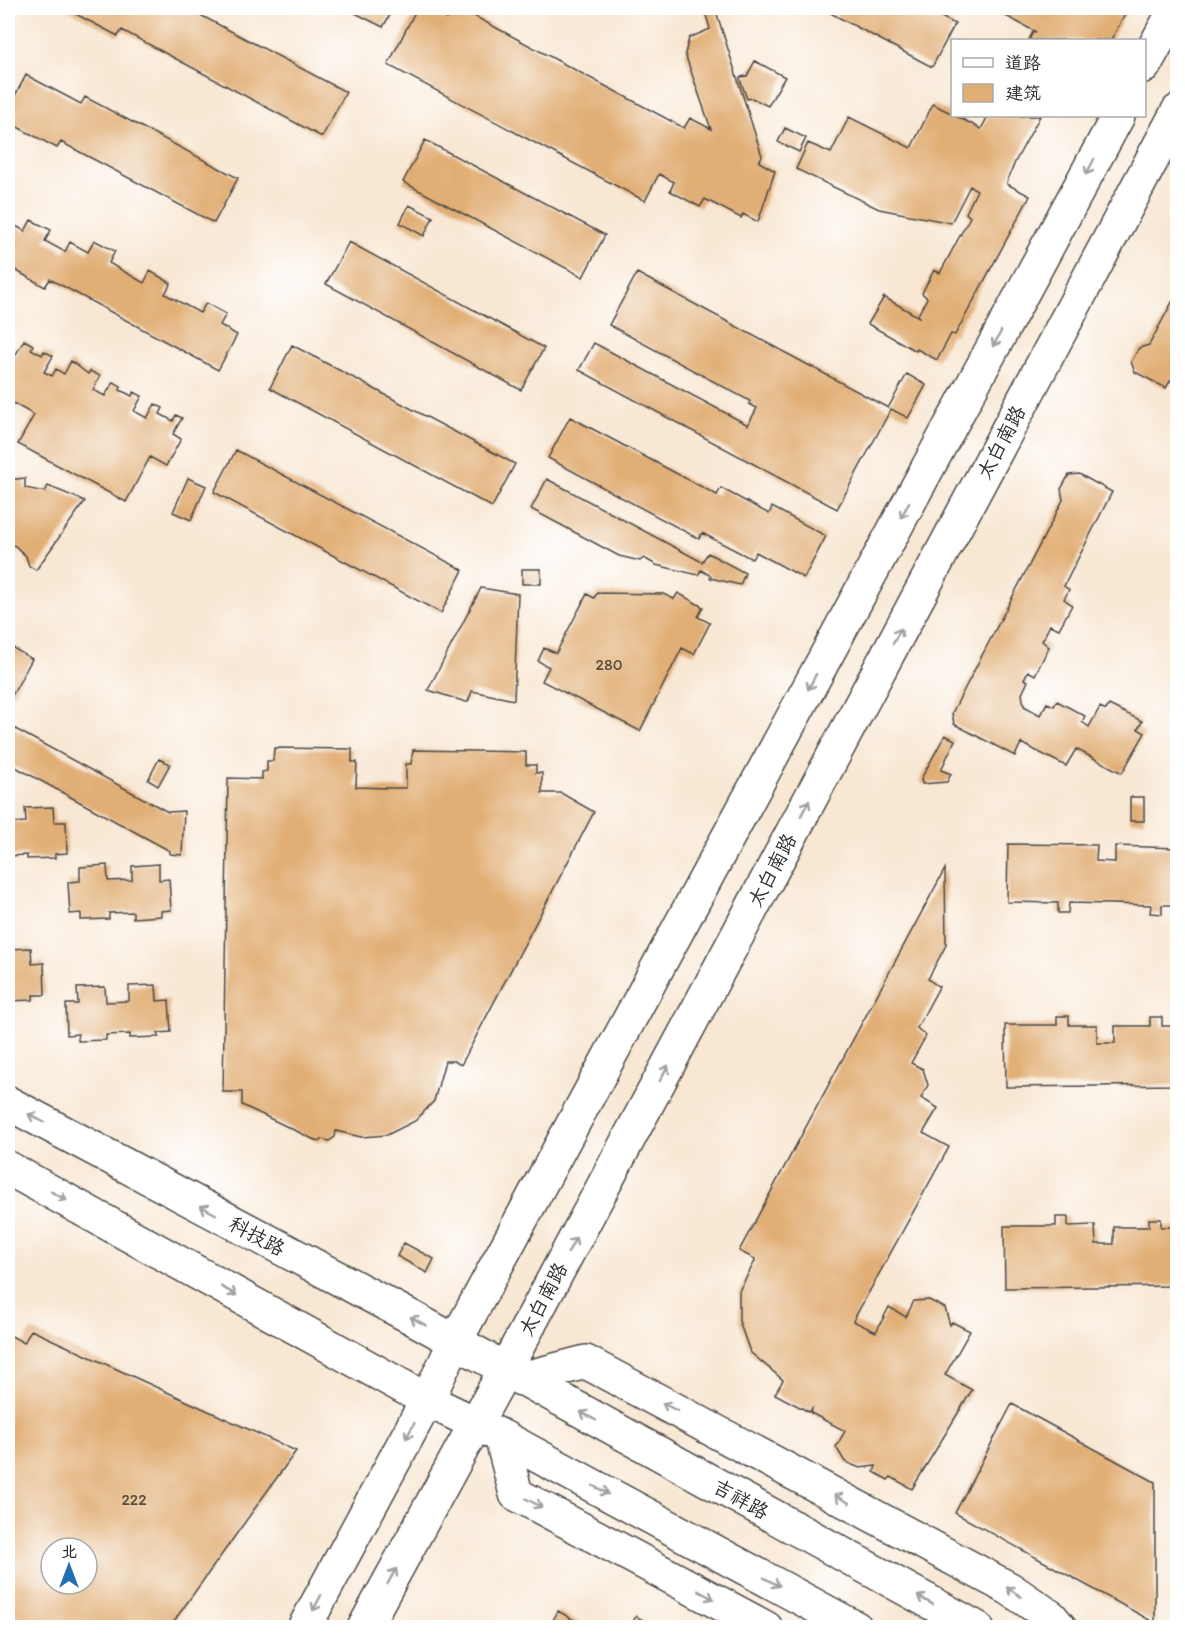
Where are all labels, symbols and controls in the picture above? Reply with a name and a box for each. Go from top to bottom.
legend [951,39,1146,117]
text: 道路 [1005,52,1041,74]
text: 建筑 [1005,82,1041,104]
one-way arrow [1084,158,1096,175]
one-way arrow [991,329,1002,347]
street label: 太白南路 [972,400,1031,483]
one-way arrow [899,501,911,518]
one-way arrow [891,628,903,645]
house number: 280 [595,655,623,674]
one-way arrow [806,673,818,690]
one-way arrow [799,800,811,817]
street label: 太白南路 [743,828,802,911]
one-way arrow [658,1065,670,1082]
one-way arrow [27,1112,45,1124]
one-way arrow [49,1191,67,1202]
one-way arrow [200,1204,218,1215]
street label: 科技路 [225,1211,290,1261]
one-way arrow [566,1237,578,1254]
street label: 太白南路 [514,1257,573,1340]
one-way arrow [220,1285,237,1297]
one-way arrow [409,1315,427,1326]
one-way arrow [662,1401,680,1412]
one-way arrow [580,1410,597,1422]
one-way arrow [404,1422,415,1440]
street label: 吉祥路 [709,1474,774,1525]
one-way arrow [591,1485,609,1496]
house number: 222 [121,1490,147,1509]
one-way arrow [834,1493,851,1505]
one-way arrow [524,1498,542,1509]
north arrow [39,1536,99,1596]
text: 北 [61,1542,77,1561]
one-way arrow [386,1568,398,1585]
one-way arrow [763,1577,781,1589]
one-way arrow [1006,1585,1023,1597]
one-way arrow [696,1590,714,1601]
one-way arrow [917,1593,934,1605]
one-way arrow [311,1594,323,1611]

